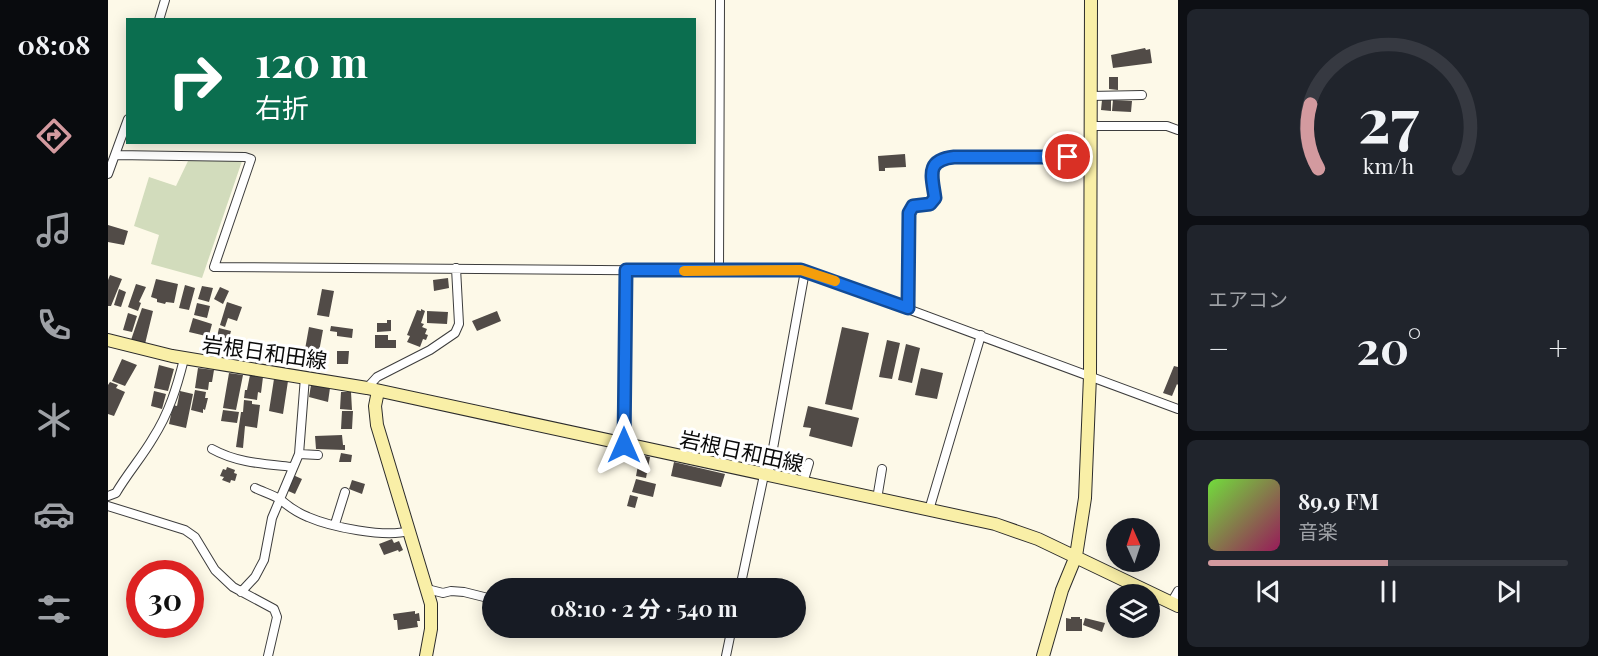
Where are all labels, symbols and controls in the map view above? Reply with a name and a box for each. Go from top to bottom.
text: 08:08 [18,26,90,62]
text: 120 m [255,33,368,89]
icon: right [156,42,234,120]
text: 27 [1357,76,1419,160]
text: 右折 [255,89,309,125]
icon: directions [33,115,75,157]
pin [1042,131,1093,182]
icon: arrive [1051,140,1084,173]
text: km/h [1362,152,1414,180]
icon: music [33,209,75,251]
text: エアコン [1208,285,1288,312]
icon: phone [33,304,75,346]
text: 20° [1357,316,1421,376]
text: − [1208,325,1229,369]
text: + [1549,325,1568,369]
street label: 岩根日和田線 [201,328,329,374]
icon: climate [33,399,75,441]
position arrow [592,413,656,477]
street label: 岩根日和田線 [677,423,807,477]
text: 89.9 FM [1298,486,1379,516]
icon: car [33,493,75,535]
text: 音楽 [1298,517,1338,544]
north arrow [1106,518,1160,572]
map controls [1106,518,1160,638]
speed limit sign: 30 [126,560,204,638]
icon: previous [1252,575,1285,608]
icon: pause [1372,575,1405,608]
icon: next [1492,575,1525,608]
button: layers [1106,584,1160,638]
icon: filters [33,588,75,630]
text: 08:10 · 2 分 · 540 m [550,593,738,623]

